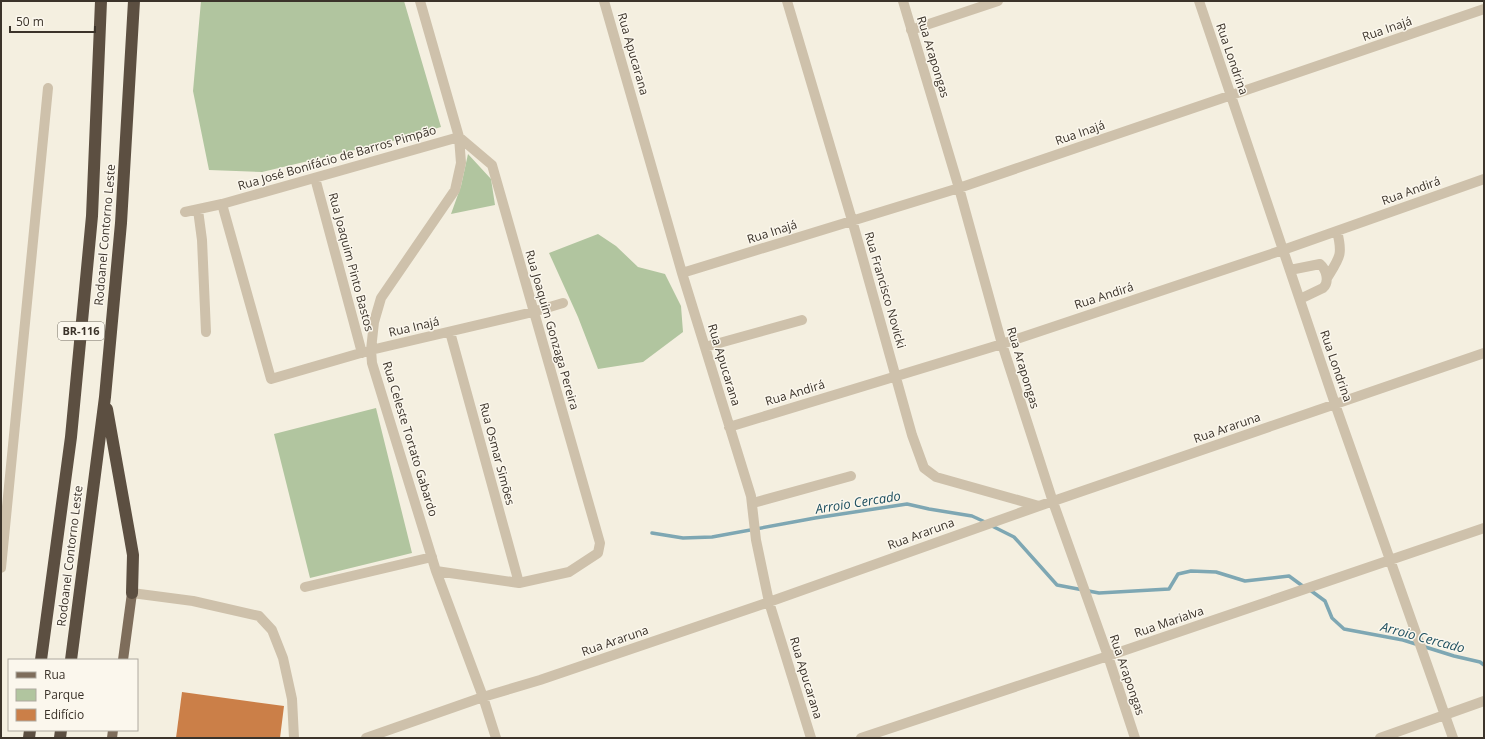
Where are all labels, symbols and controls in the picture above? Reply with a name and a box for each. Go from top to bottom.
scale bar [10,8,95,34]
street label: Rua Apucarana [614,11,653,97]
street label: Rua Inajá [1360,12,1414,45]
text: 50 m [16,13,44,30]
street label: Rua Arapongas [913,14,954,100]
street label: Rua Londrina [1212,21,1253,97]
street label: Rua Inajá [1053,116,1107,149]
street label: Rua José Bonifácio de Barros Pimpão [236,121,438,194]
street label: Rodoanel Contorno Leste [90,163,119,306]
street label: Rua Andirá [1379,172,1443,209]
street label: Rua Joaquim Pinto Bastos [325,191,378,333]
street label: Rua Inajá [745,215,799,248]
street label: Rua Francisco Novicki [861,230,910,350]
street label: Rua Joaquim Gonzaga Pereira [521,248,583,412]
street label: Rua Andirá [1072,278,1136,313]
street label: Rua Inajá [387,312,441,341]
road number: BR-116 [58,322,104,340]
street label: Rua Apucarana [704,322,745,408]
street label: Rua Arapongas [1003,325,1044,411]
street label: Rua Londrina [1316,328,1357,404]
street label: Rua Celeste Tortato Gabardo [379,359,442,519]
street label: Rua Andirá [763,375,827,410]
street label: Rua Osmar Simões [476,401,519,507]
street label: Rua Araruna [1191,408,1263,447]
street label: Rodoanel Contorno Leste [52,484,87,627]
water label: Arroio Cercado [813,486,902,518]
street label: Rua Araruna [885,514,957,553]
street label: Rua Marialva [1132,602,1206,641]
water label: Arroio Cercado [1378,617,1467,657]
street label: Rua Araruna [579,621,651,660]
street label: Rua Arapongas [1106,632,1149,718]
street label: Rua Apucarana [786,635,827,721]
legend [8,659,138,731]
text: Rua [44,666,65,683]
text: Parque [44,686,84,703]
text: Edifício [44,706,84,723]

